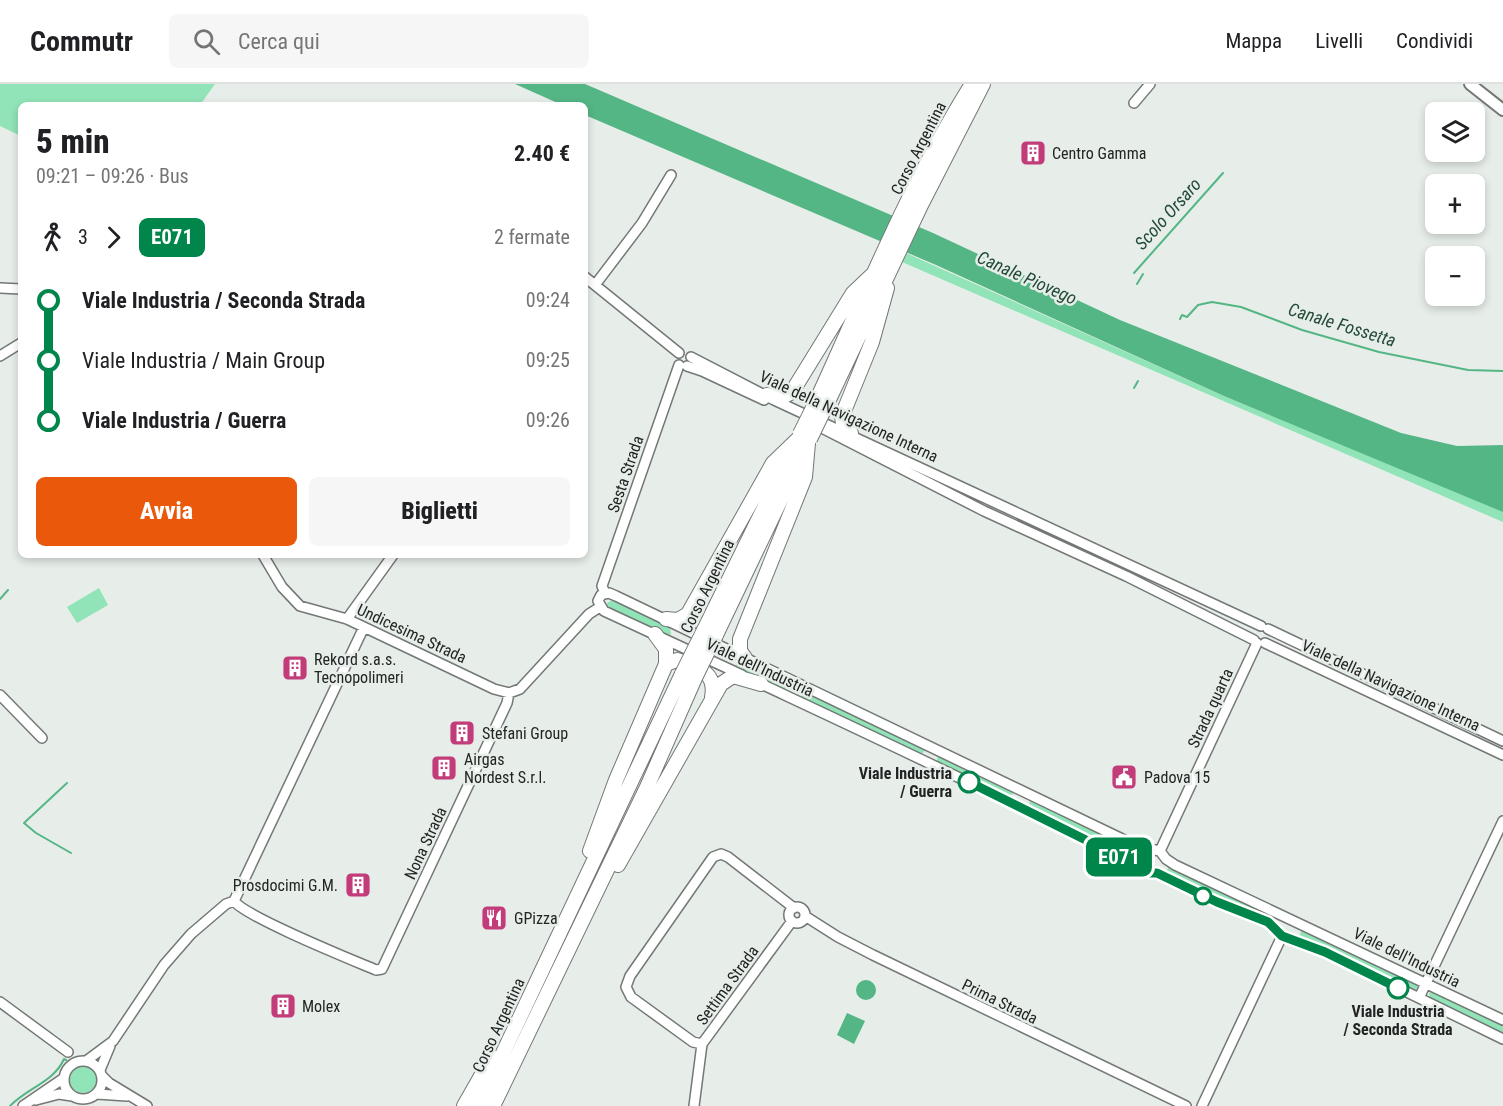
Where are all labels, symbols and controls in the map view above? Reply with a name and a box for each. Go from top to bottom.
search box [169,14,589,68]
text: Commutr [30,25,133,58]
icon: search [190,25,223,58]
text: Cerca qui [238,29,320,54]
text: Mappa [1225,29,1282,53]
text: Livelli [1315,29,1363,53]
text: Condividi [1396,29,1473,53]
street label: Corso Argentina [887,99,950,198]
map controls [1425,102,1485,306]
button: layers [1425,102,1485,162]
text: 5 min [36,122,110,161]
building icon: Centro Gamma [1018,138,1048,168]
text: 2.40 € [514,141,570,166]
place label: Centro Gamma [1052,144,1146,163]
text: 09:21 – 09:26 · Bus [36,164,189,188]
water label: Scolo Orsaro [1130,174,1205,254]
button: + [1425,174,1485,234]
icon: walk [36,221,69,254]
icon: forward [97,221,130,254]
text: 3 [78,225,88,249]
text: E071 [151,225,193,249]
text: 2 fermate [494,225,570,249]
water label: Canale Piovego [974,246,1080,309]
button: − [1425,246,1485,306]
text: Viale Industria / Seconda Strada [82,288,365,313]
text: 09:24 [526,288,570,312]
water label: Canale Fossetta [1286,298,1398,351]
text: Viale Industria / Main Group [82,348,325,373]
text: 09:25 [526,348,570,372]
street label: Viale della Navigazione Interna [757,367,941,466]
text: Viale Industria / Guerra [82,408,286,433]
text: 09:26 [526,408,570,432]
street label: Sesta Strada [603,433,647,515]
button: Avvia [36,477,297,546]
button: Biglietti [309,477,570,546]
street label: Corso Argentina [677,536,738,636]
street label: Undicesima Strada [354,600,469,667]
street label: Viale dell'Industria [703,634,817,701]
street label: Viale della Navigazione Interna [1299,636,1483,735]
place label: Rekord s.a.s. Tecnopolimeri [314,650,404,687]
building icon: Rekord s.a.s. Tecnopolimeri [280,653,310,683]
street label: Strada quarta [1184,665,1237,751]
building icon: Stefani Group [447,718,477,748]
place label: Stefani Group [482,724,568,743]
place label: Airgas Nordest S.r.l. [464,750,546,787]
building icon: Airgas Nordest S.r.l. [429,753,459,783]
public building icon: Padova 15 [1109,762,1139,792]
place label: Viale Industria / Guerra [859,764,952,801]
place label: Padova 15 [1144,768,1210,787]
marker: Viale Industria / Guerra [958,771,980,793]
street label: Nona Strada [400,804,451,883]
line badge: E071 [1077,838,1161,876]
text: E071 [1098,845,1140,869]
building icon: Prosdocimi G.M. [343,870,373,900]
place label: Prosdocimi G.M. [233,876,338,895]
unlabelled marker [1194,887,1212,905]
restaurant icon: GPizza [479,903,509,933]
place label: GPizza [514,909,558,928]
street label: Viale dell'Industria [1350,923,1463,991]
street label: Settima Strada [692,942,762,1029]
street label: Corso Argentina [468,975,529,1075]
street label: Prima Strada [959,975,1041,1028]
marker: Viale Industria / Seconda Strada [1387,977,1409,999]
building icon: Molex [268,991,298,1021]
place label: Molex [302,997,340,1016]
place label: Viale Industria / Seconda Strada [1342,1002,1453,1039]

